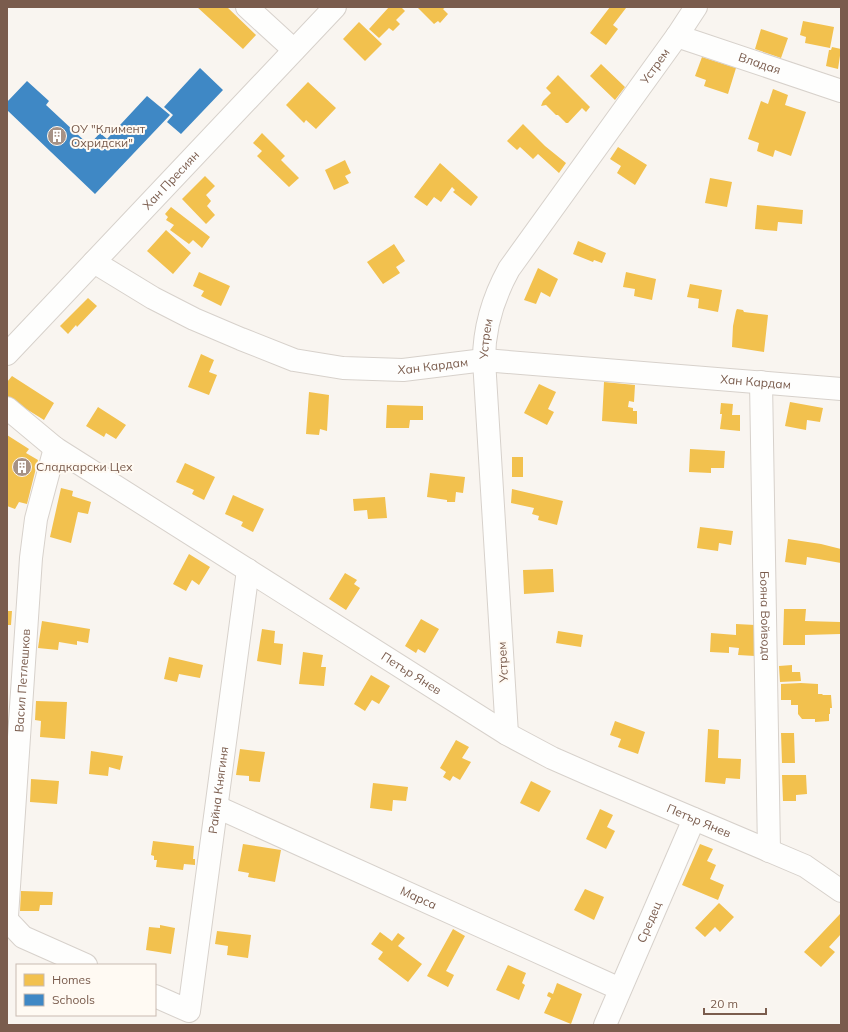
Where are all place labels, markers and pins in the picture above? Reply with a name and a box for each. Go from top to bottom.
place label: ОУ "Климент Охридски" [71,121,146,150]
building icon: ОУ "Климент Охридски" [46,125,68,147]
building icon: Сладкарски Цех [11,456,33,478]
place label: Сладкарски Цех [36,459,133,474]

